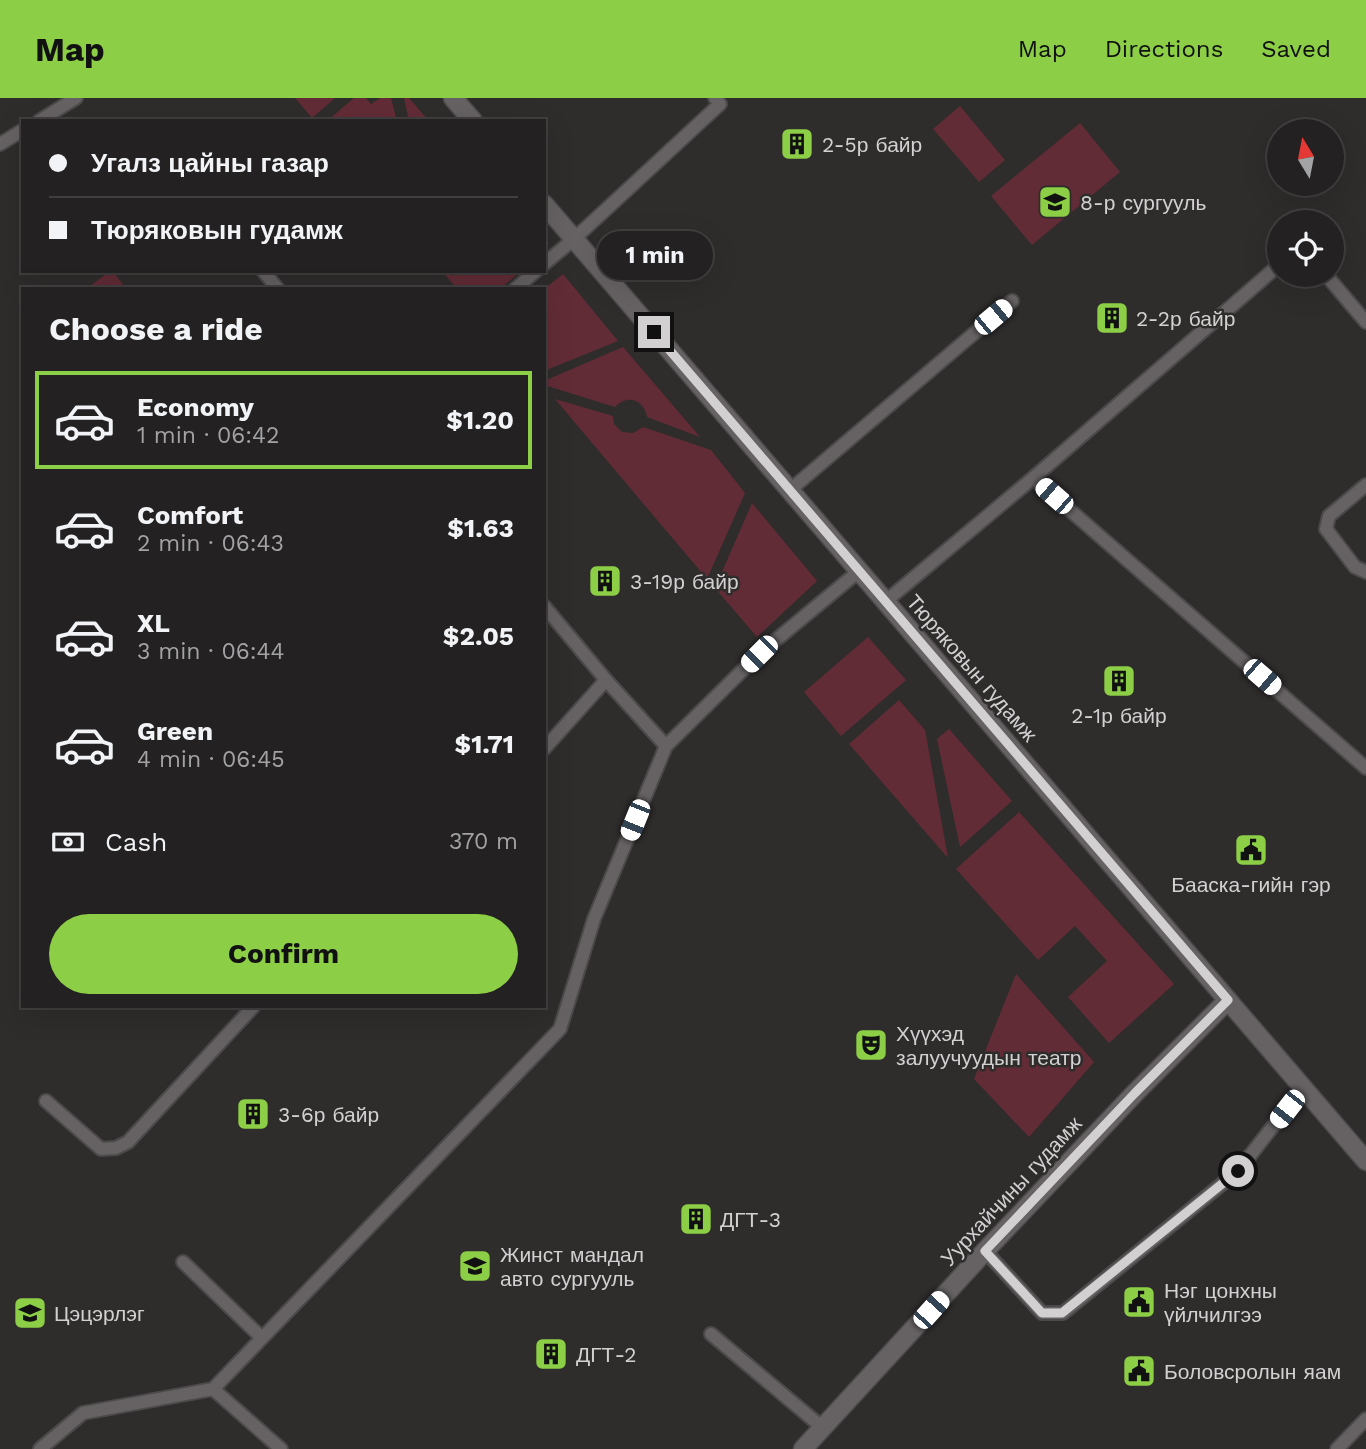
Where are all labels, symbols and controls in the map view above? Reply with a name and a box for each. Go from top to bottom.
text: Map [35,30,105,69]
text: Map [1018,35,1067,63]
text: Directions [1105,35,1223,63]
text: Saved [1261,35,1331,63]
north arrow [1267,119,1344,196]
map controls [1267,119,1344,287]
building icon: 2-5р байр [778,125,816,163]
place label: 2-5р байр [822,132,922,157]
text: Угалз цайны газар [91,148,329,178]
school or university icon: 8-р сургууль [1036,183,1074,221]
place label: 8-р сургууль [1080,190,1206,215]
button: locate [1267,210,1344,287]
text: Тюряковын гудамж [91,215,343,245]
callout: 1 min [596,230,712,280]
text: 1 min [625,242,685,269]
car [971,295,1016,339]
building icon: 2-2р байр [1093,299,1131,337]
place label: 2-2р байр [1136,306,1235,331]
text: Choose a ride [49,310,263,348]
route end [638,316,670,348]
icon: car [53,389,116,452]
text: Economy [137,392,254,422]
text: $1.20 [446,405,514,435]
text: 1 min · 06:42 [137,422,280,449]
car [1032,474,1077,518]
icon: car [53,497,116,560]
text: Comfort [137,500,243,530]
text: $1.63 [447,513,514,543]
text: 2 min · 06:43 [137,530,284,557]
building icon: 3-19р байр [586,562,624,600]
place label: 3-19р байр [630,569,739,594]
street label: Тюряковын гудамж [901,589,1043,747]
icon: car [53,605,116,668]
text: XL [137,608,170,638]
text: $2.05 [443,621,514,651]
car [737,632,782,676]
text: 3 min · 06:44 [137,638,285,665]
car [1240,655,1285,699]
building icon: 2-1р байр [1100,662,1138,700]
place label: 2-1р байр [1071,703,1167,728]
icon: car [53,713,116,776]
text: Green [137,716,213,746]
text: $1.71 [455,729,514,759]
text: 4 min · 06:45 [137,746,285,773]
car [618,797,653,843]
icon: cash [49,823,87,861]
text: Cash [105,827,167,857]
text: 370 m [449,828,518,855]
public building icon: Бааска-гийн гэр [1232,831,1270,869]
place label: Бааска-гийн гэр [1171,872,1331,897]
button: Confirm [49,914,518,994]
place label: Хүүхэд залуучуудын театр [896,1021,1082,1070]
theatre icon: Хүүхэд залуучуудын театр [852,1026,890,1064]
car [1266,1086,1309,1132]
building icon: 3-6р байр [234,1095,272,1133]
place label: 3-6р байр [278,1102,379,1127]
street label: Уурхайчины гудамж [935,1111,1087,1271]
route start [1222,1155,1254,1187]
building icon: ДГТ-3 [677,1200,715,1238]
place label: ДГТ-3 [720,1207,781,1232]
place label: Жинст мандал авто сургууль [500,1242,644,1291]
school or university icon: Жинст мандал авто сургууль [456,1247,494,1285]
place label: Нэг цонхны үйлчилгээ [1164,1278,1277,1327]
public building icon: Нэг цонхны үйлчилгээ [1120,1283,1158,1321]
car [910,1287,953,1333]
school or university icon: Цэцэрлэг [11,1294,49,1332]
place label: Цэцэрлэг [54,1301,145,1326]
building icon: ДГТ-2 [532,1335,570,1373]
place label: ДГТ-2 [576,1342,637,1367]
public building icon: Боловсролын яам [1120,1352,1158,1390]
place label: Боловсролын яам [1164,1359,1341,1384]

